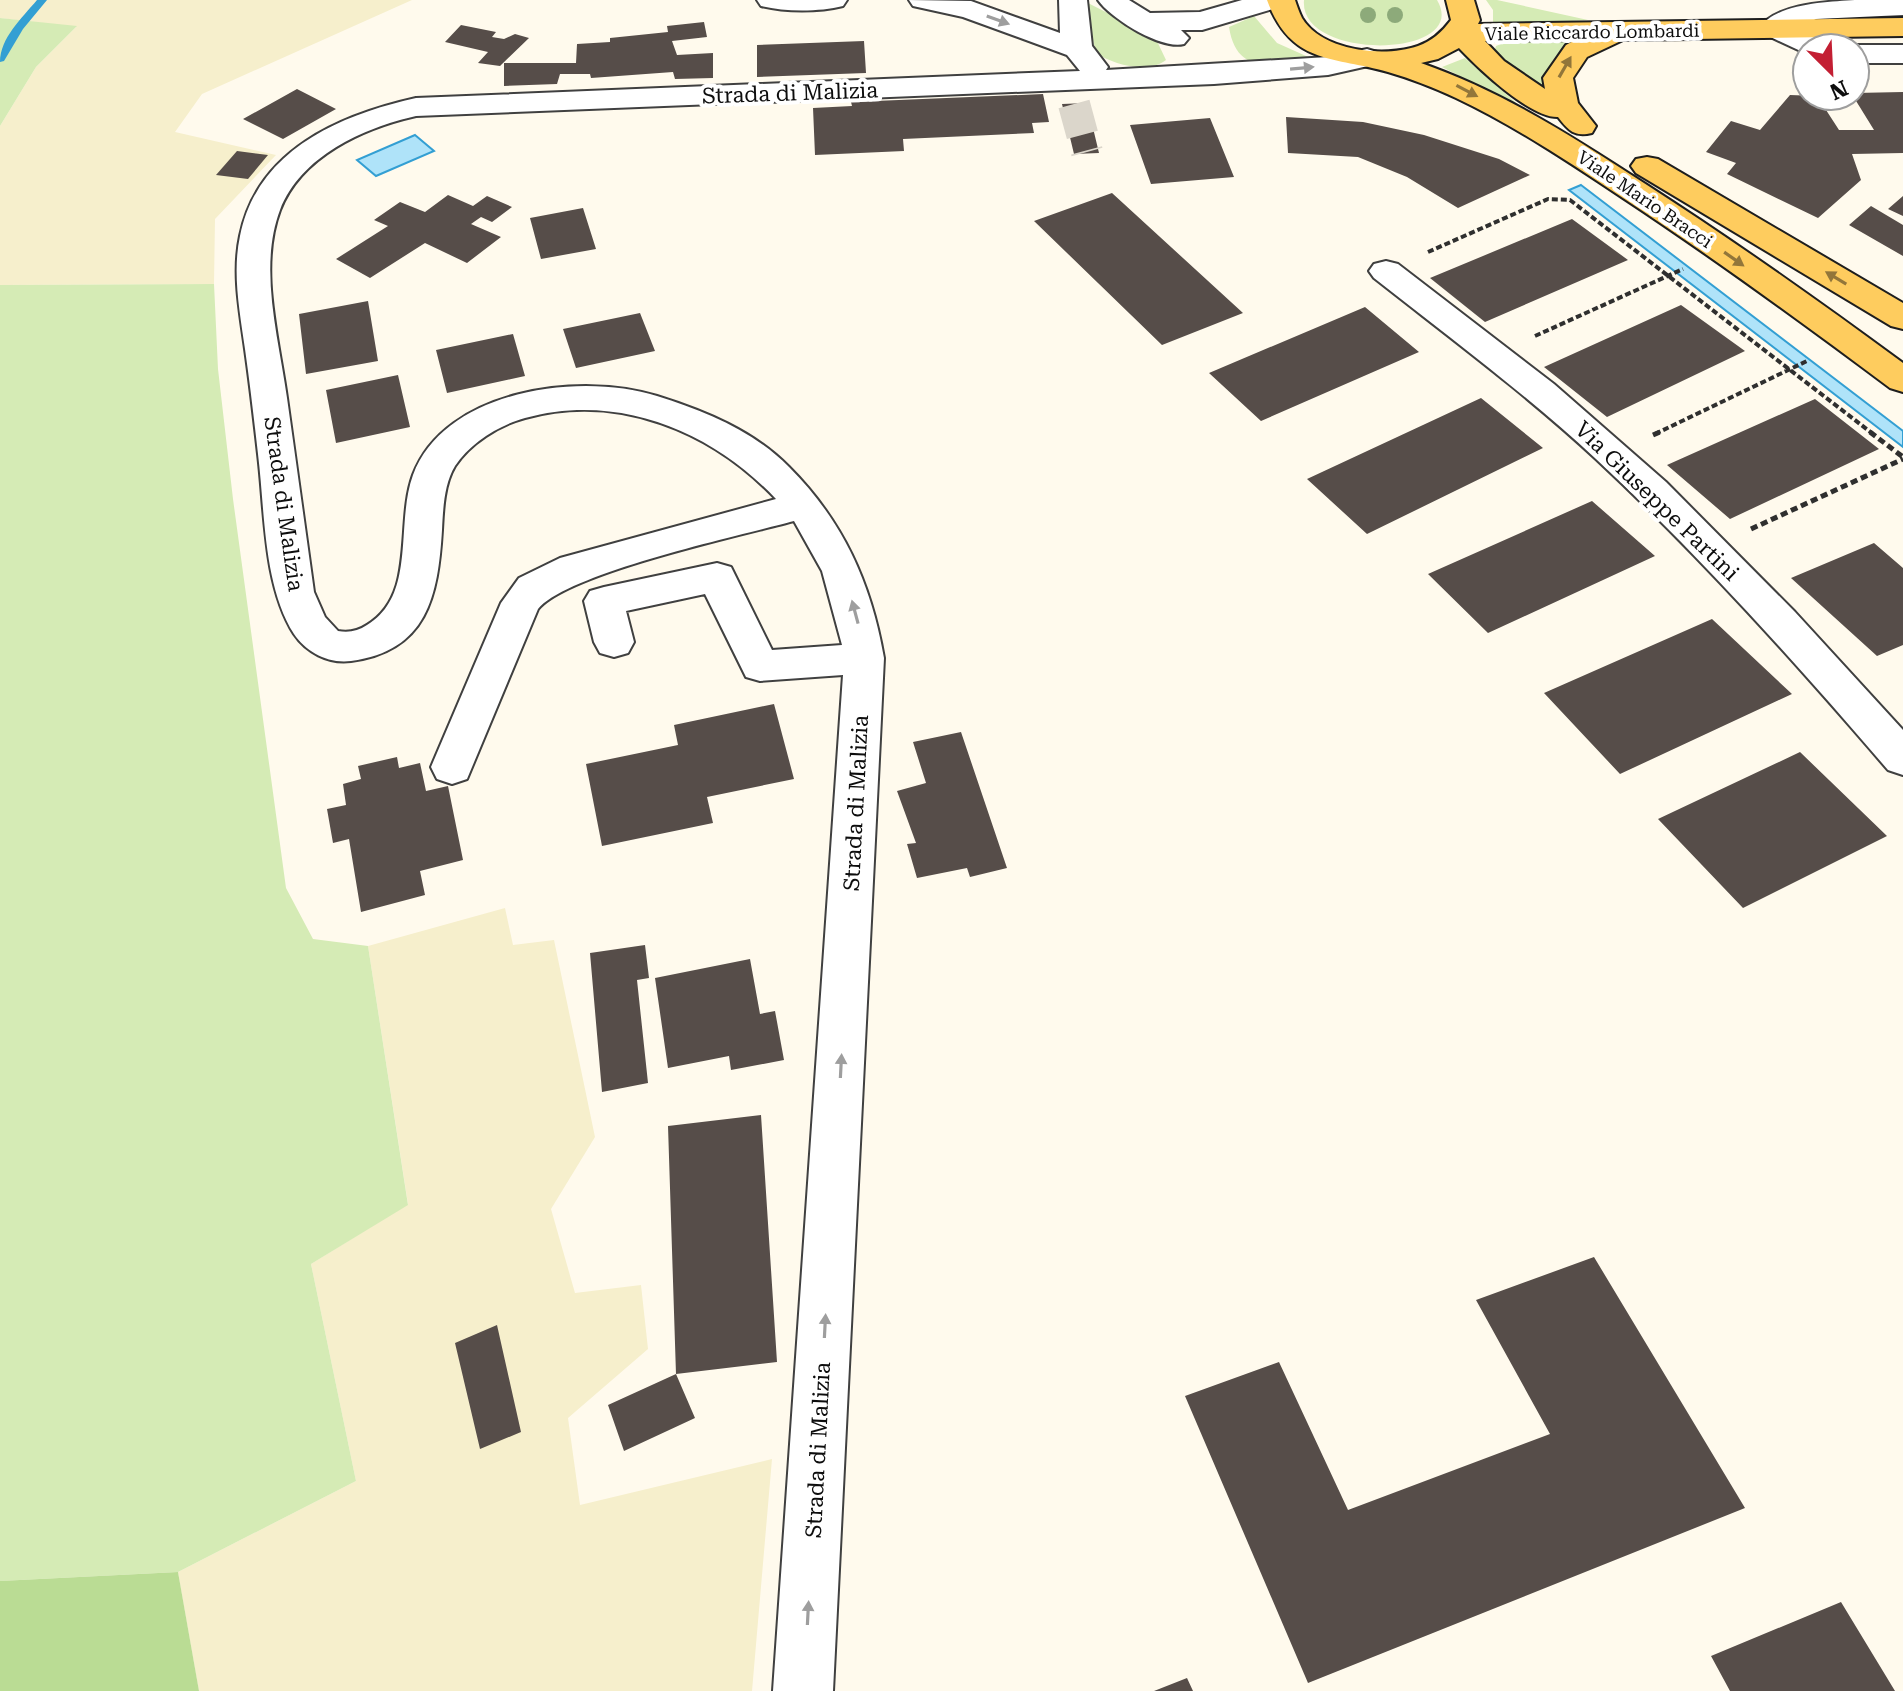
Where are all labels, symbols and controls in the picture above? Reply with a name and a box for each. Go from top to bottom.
one-way arrow [986,14,1010,27]
street label: Viale Riccardo Lombardi [1484,20,1700,44]
north arrow [1791,32,1871,112]
one-way arrow [1558,56,1572,78]
one-way arrow [1289,61,1314,74]
text: N [1826,75,1852,105]
street label: Strada di Malizia [701,77,879,109]
one-way arrow [1455,85,1478,98]
street label: Viale Mario Bracci [1574,146,1717,252]
one-way arrow [1723,251,1745,267]
one-way arrow [1825,272,1847,286]
street label: Strada di Malizia [259,415,309,593]
street label: Via Giuseppe Partini [1570,416,1744,586]
one-way arrow [849,599,861,624]
street label: Strada di Malizia [839,714,873,892]
one-way arrow [835,1053,848,1078]
one-way arrow [819,1313,832,1338]
street label: Strada di Malizia [801,1361,835,1539]
one-way arrow [802,1600,815,1625]

